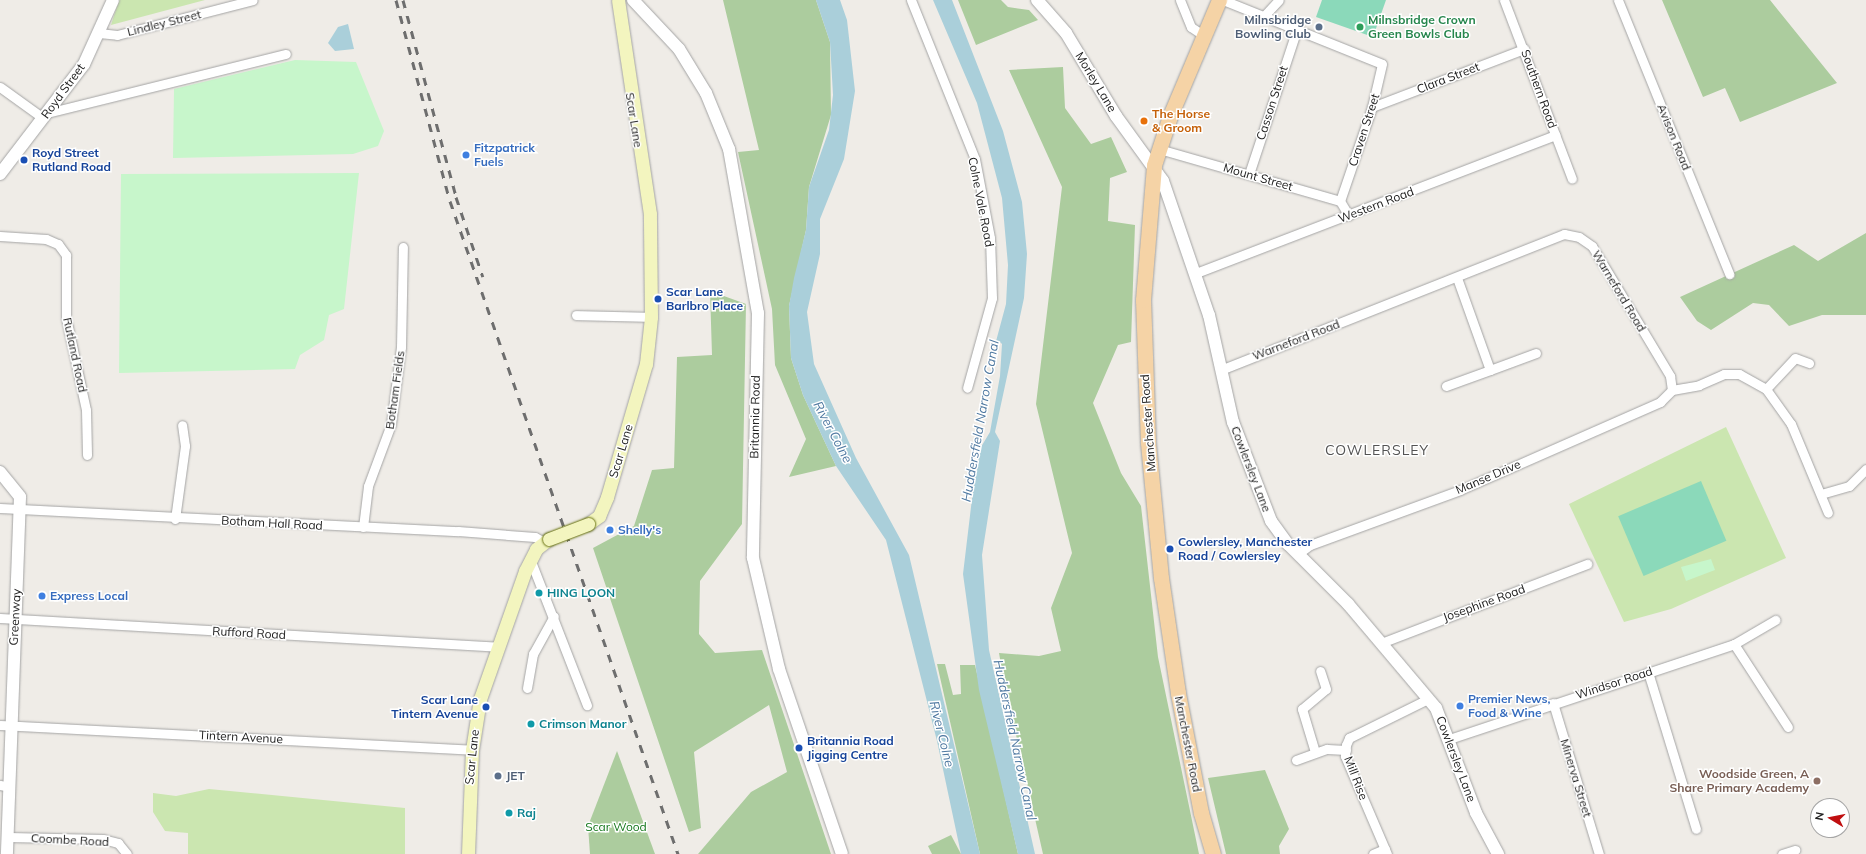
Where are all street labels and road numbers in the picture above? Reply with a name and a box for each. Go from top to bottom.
street label: Lindley Street [126,7,202,39]
street label: Southern Road [1518,48,1560,130]
street label: Morley Lane [1072,49,1120,115]
street label: Clara Street [1415,59,1481,97]
street label: Royd Street [38,61,88,121]
street label: Casson Street [1253,64,1291,142]
street label: Scar Lane [623,92,645,148]
street label: Craven Street [1345,92,1383,168]
street label: Avison Road [1654,102,1694,172]
street label: Colne Vale Road [965,156,997,248]
street label: Mount Street [1222,160,1294,194]
street label: Western Road [1336,184,1416,226]
street label: Warneford Road [1589,248,1649,334]
street label: Rutland Road [60,316,90,394]
street label: Warneford Road [1250,317,1342,363]
street label: Botham Fields [382,350,408,430]
street label: Manchester Road [1137,374,1159,472]
street label: Britannia Road [747,375,763,459]
street label: Scar Lane [606,422,636,480]
street label: Cowlersley Lane [1228,424,1274,514]
street label: Manse Drive [1453,457,1523,497]
street label: Botham Hall Road [221,513,323,533]
street label: Josephine Road [1441,581,1527,625]
street label: Greenway [6,588,24,646]
street label: Rufford Road [212,624,286,642]
street label: Windsor Road [1574,664,1654,702]
street label: Manchester Road [1172,695,1204,793]
street label: Cowlersley Lane [1433,714,1479,804]
street label: Tintern Avenue [199,728,283,746]
street label: Scar Lane [462,729,482,785]
street label: Minerva Street [1557,737,1595,819]
street label: Mill Rise [1341,754,1371,802]
street label: Coombe Road [31,831,109,849]

